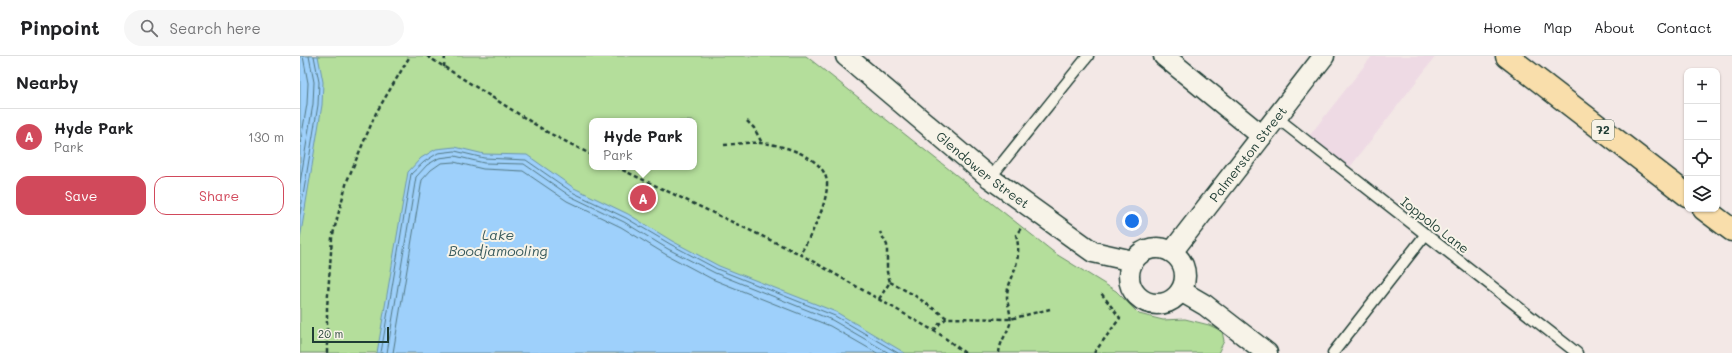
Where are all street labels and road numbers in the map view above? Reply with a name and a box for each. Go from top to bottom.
street label: Palmerston Street [1205,102,1290,205]
road number: 72 [1592,120,1614,140]
street label: Glendower Street [933,127,1033,212]
street label: Ioppolo Lane [1398,193,1473,257]

